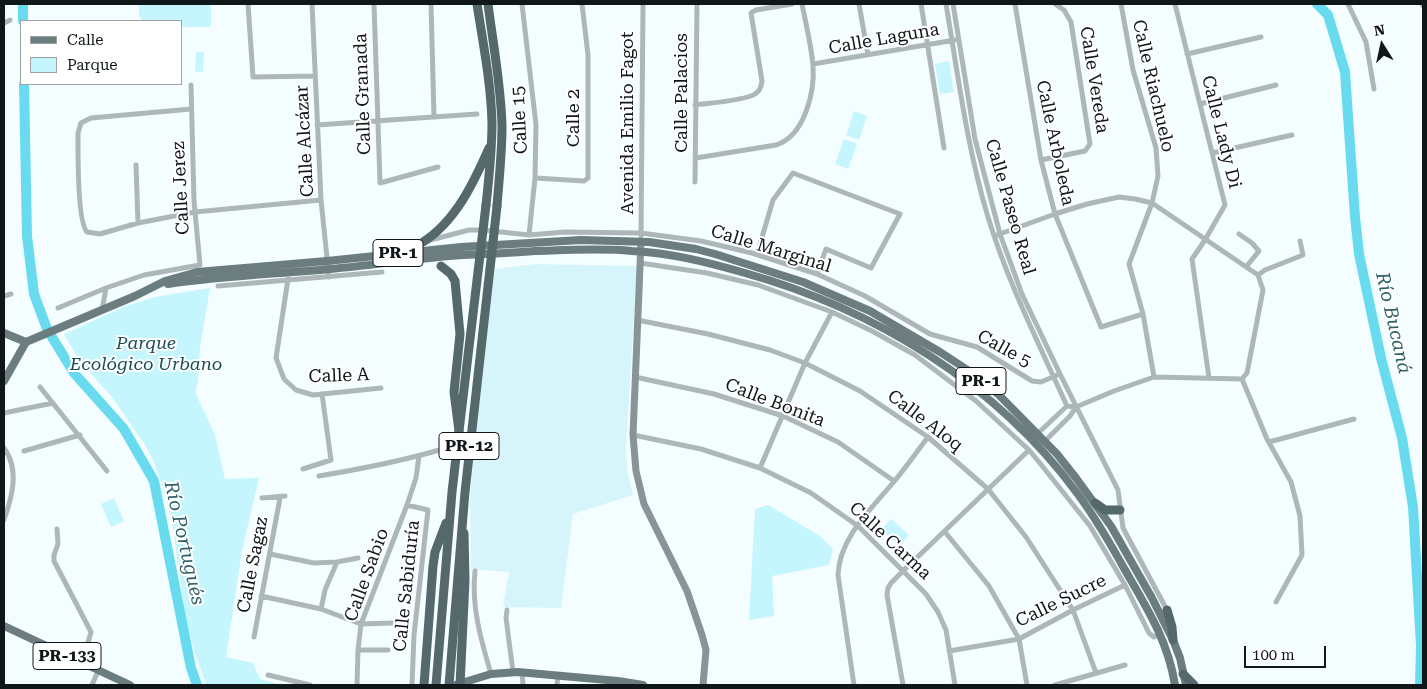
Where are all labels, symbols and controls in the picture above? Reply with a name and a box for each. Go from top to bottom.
street label: Calle Riachuelo [1127,18,1179,154]
street label: Calle Laguna [827,19,941,59]
legend [20,20,182,85]
north arrow [1357,20,1407,70]
text: N [1373,21,1386,39]
street label: Calle Vereda [1075,25,1113,135]
text: Calle [67,31,103,49]
street label: Avenida Emilio Fagot [617,32,639,214]
street label: Calle Granada [350,33,376,155]
street label: Calle Palacios [671,33,693,153]
text: Parque [67,56,118,74]
street label: Calle Lady Di [1197,73,1245,191]
street label: Calle Arboleda [1031,78,1079,208]
street label: Calle Alcázar [291,84,319,198]
street label: Calle 15 [507,85,533,155]
street label: Calle 2 [563,89,585,147]
street label: Calle Paseo Real [980,137,1040,277]
street label: Calle Jerez [168,141,194,235]
street label: Calle Marginal [708,220,834,278]
road number: PR-1 [373,240,423,266]
water label: Río Bucaná [1370,270,1416,376]
street label: Calle 5 [973,325,1035,373]
park label: Parque Ecológico Urbano [70,333,222,376]
street label: Calle A [308,364,370,388]
road number: PR-1 [956,368,1006,394]
street label: Calle Bonita [722,374,828,432]
street label: Calle Aloq [883,386,967,456]
road number: PR-12 [439,432,499,460]
water label: Río Portugués [159,479,209,607]
street label: Calle Carma [844,497,936,585]
street label: Calle Sagaz [233,515,273,615]
street label: Calle Sabiduría [389,519,425,653]
street label: Calle Sabio [340,525,394,625]
street label: Calle Sucre [1012,570,1110,632]
scale bar [1247,636,1330,668]
road number: PR-133 [33,642,101,669]
text: 100 m [1252,646,1295,664]

